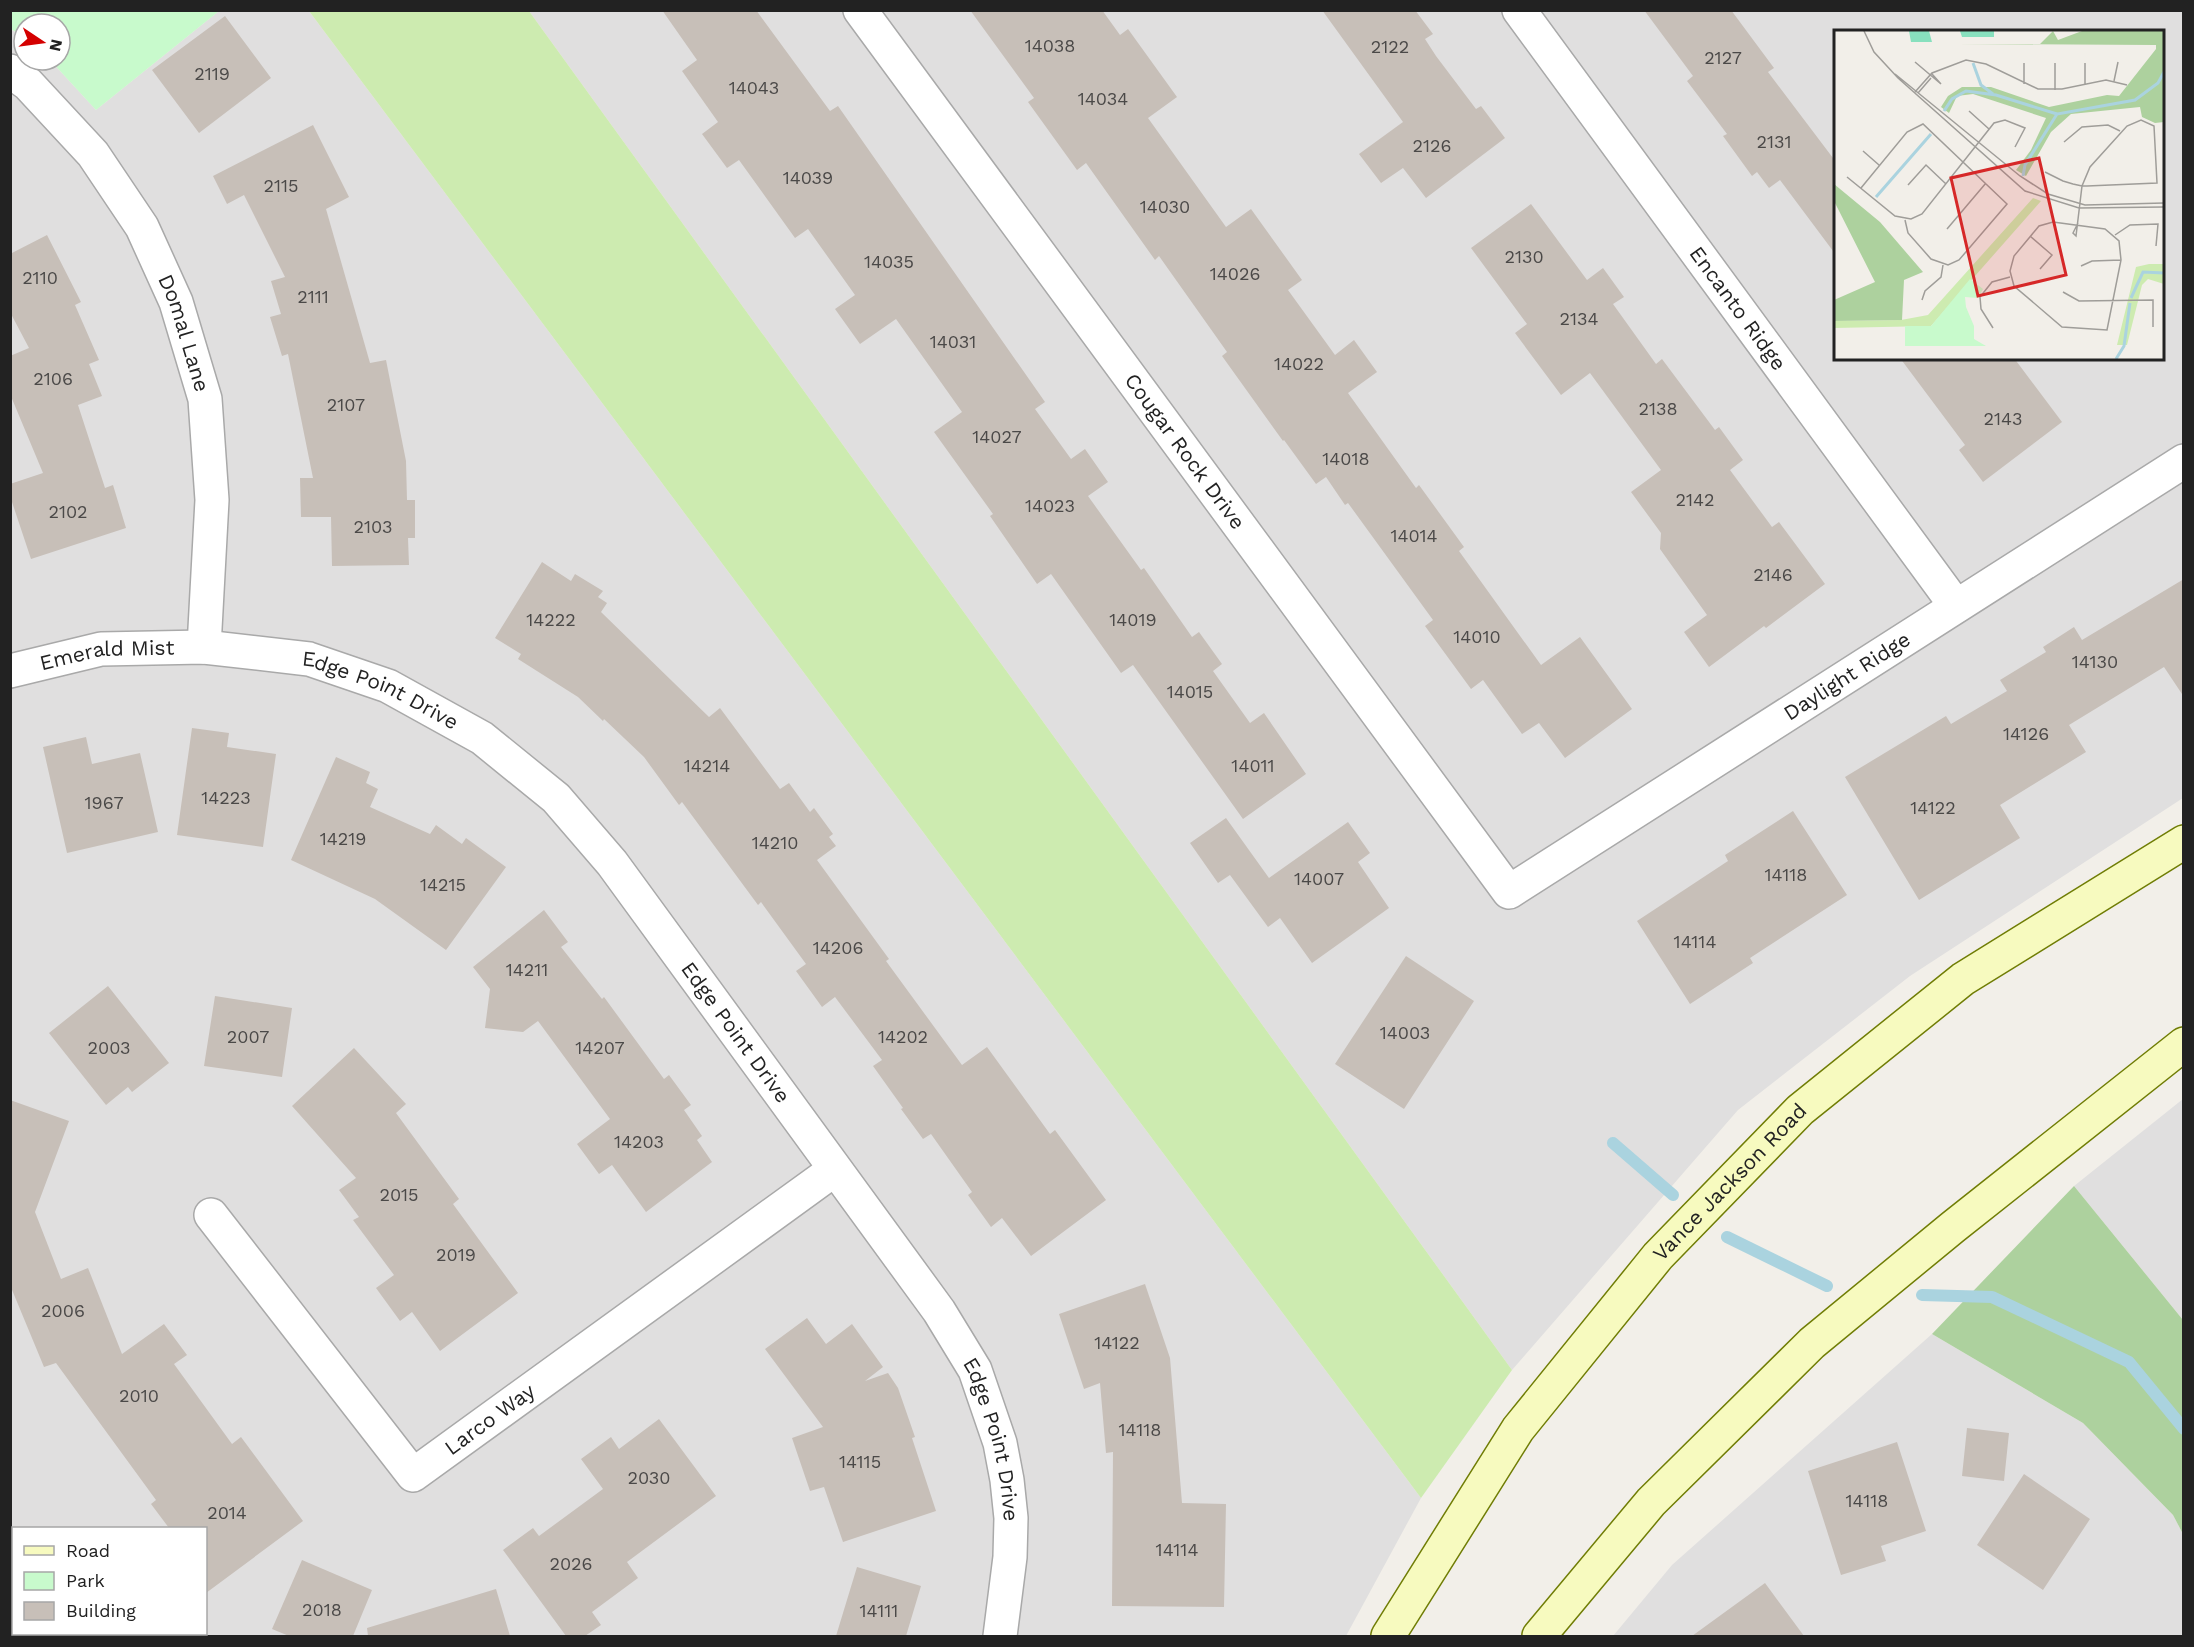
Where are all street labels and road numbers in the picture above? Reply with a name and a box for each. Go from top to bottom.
street label: Encanto Ridge [1685,241,1792,375]
street label: Domal Lane [153,270,215,395]
street label: Cougar Rock Drive [1120,368,1251,534]
street label: Daylight Ridge [1779,626,1915,725]
street label: Emerald Mist [37,635,175,675]
street label: Edge Point Drive [301,645,463,734]
street label: Edge Point Drive [676,957,796,1108]
street label: Vance Jackson Road [1647,1098,1812,1266]
street label: Edge Point Drive [958,1353,1024,1522]
street label: Larco Way [440,1378,539,1460]

